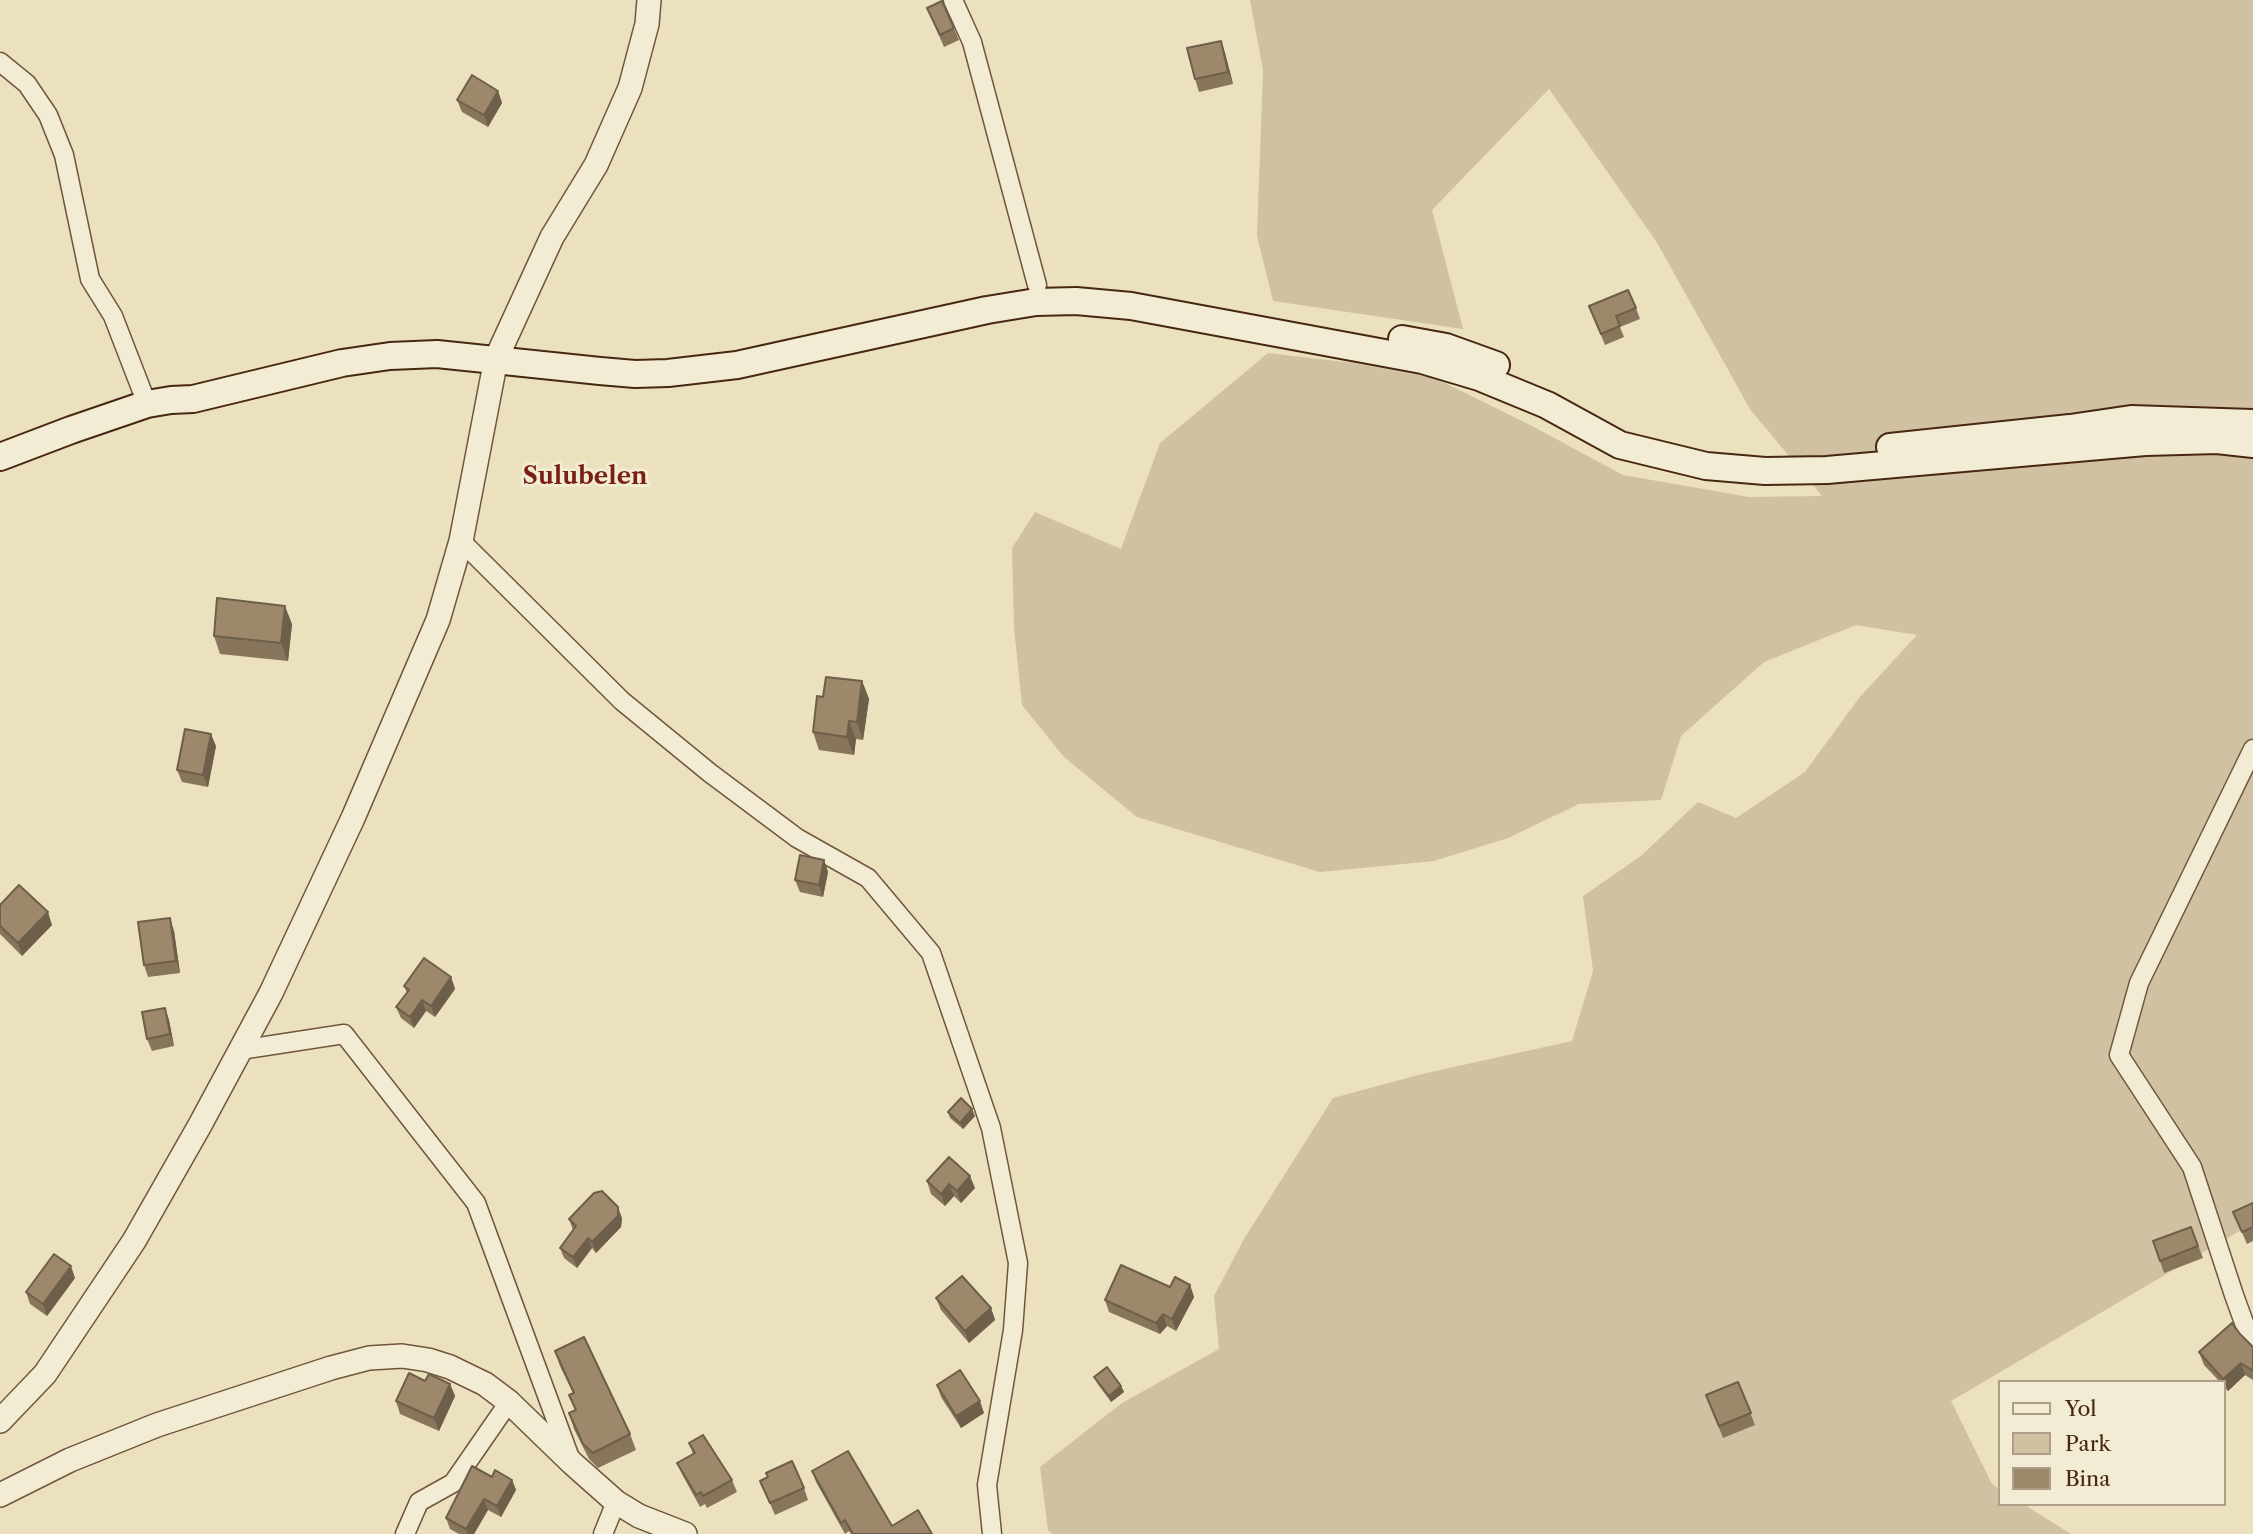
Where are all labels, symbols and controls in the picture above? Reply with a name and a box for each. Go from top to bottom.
district label: Sulubelen [523,463,647,491]
legend [1997,1380,2225,1506]
text: Yol [2065,1396,2097,1421]
text: Park [2065,1431,2111,1456]
text: Bina [2065,1466,2110,1491]

